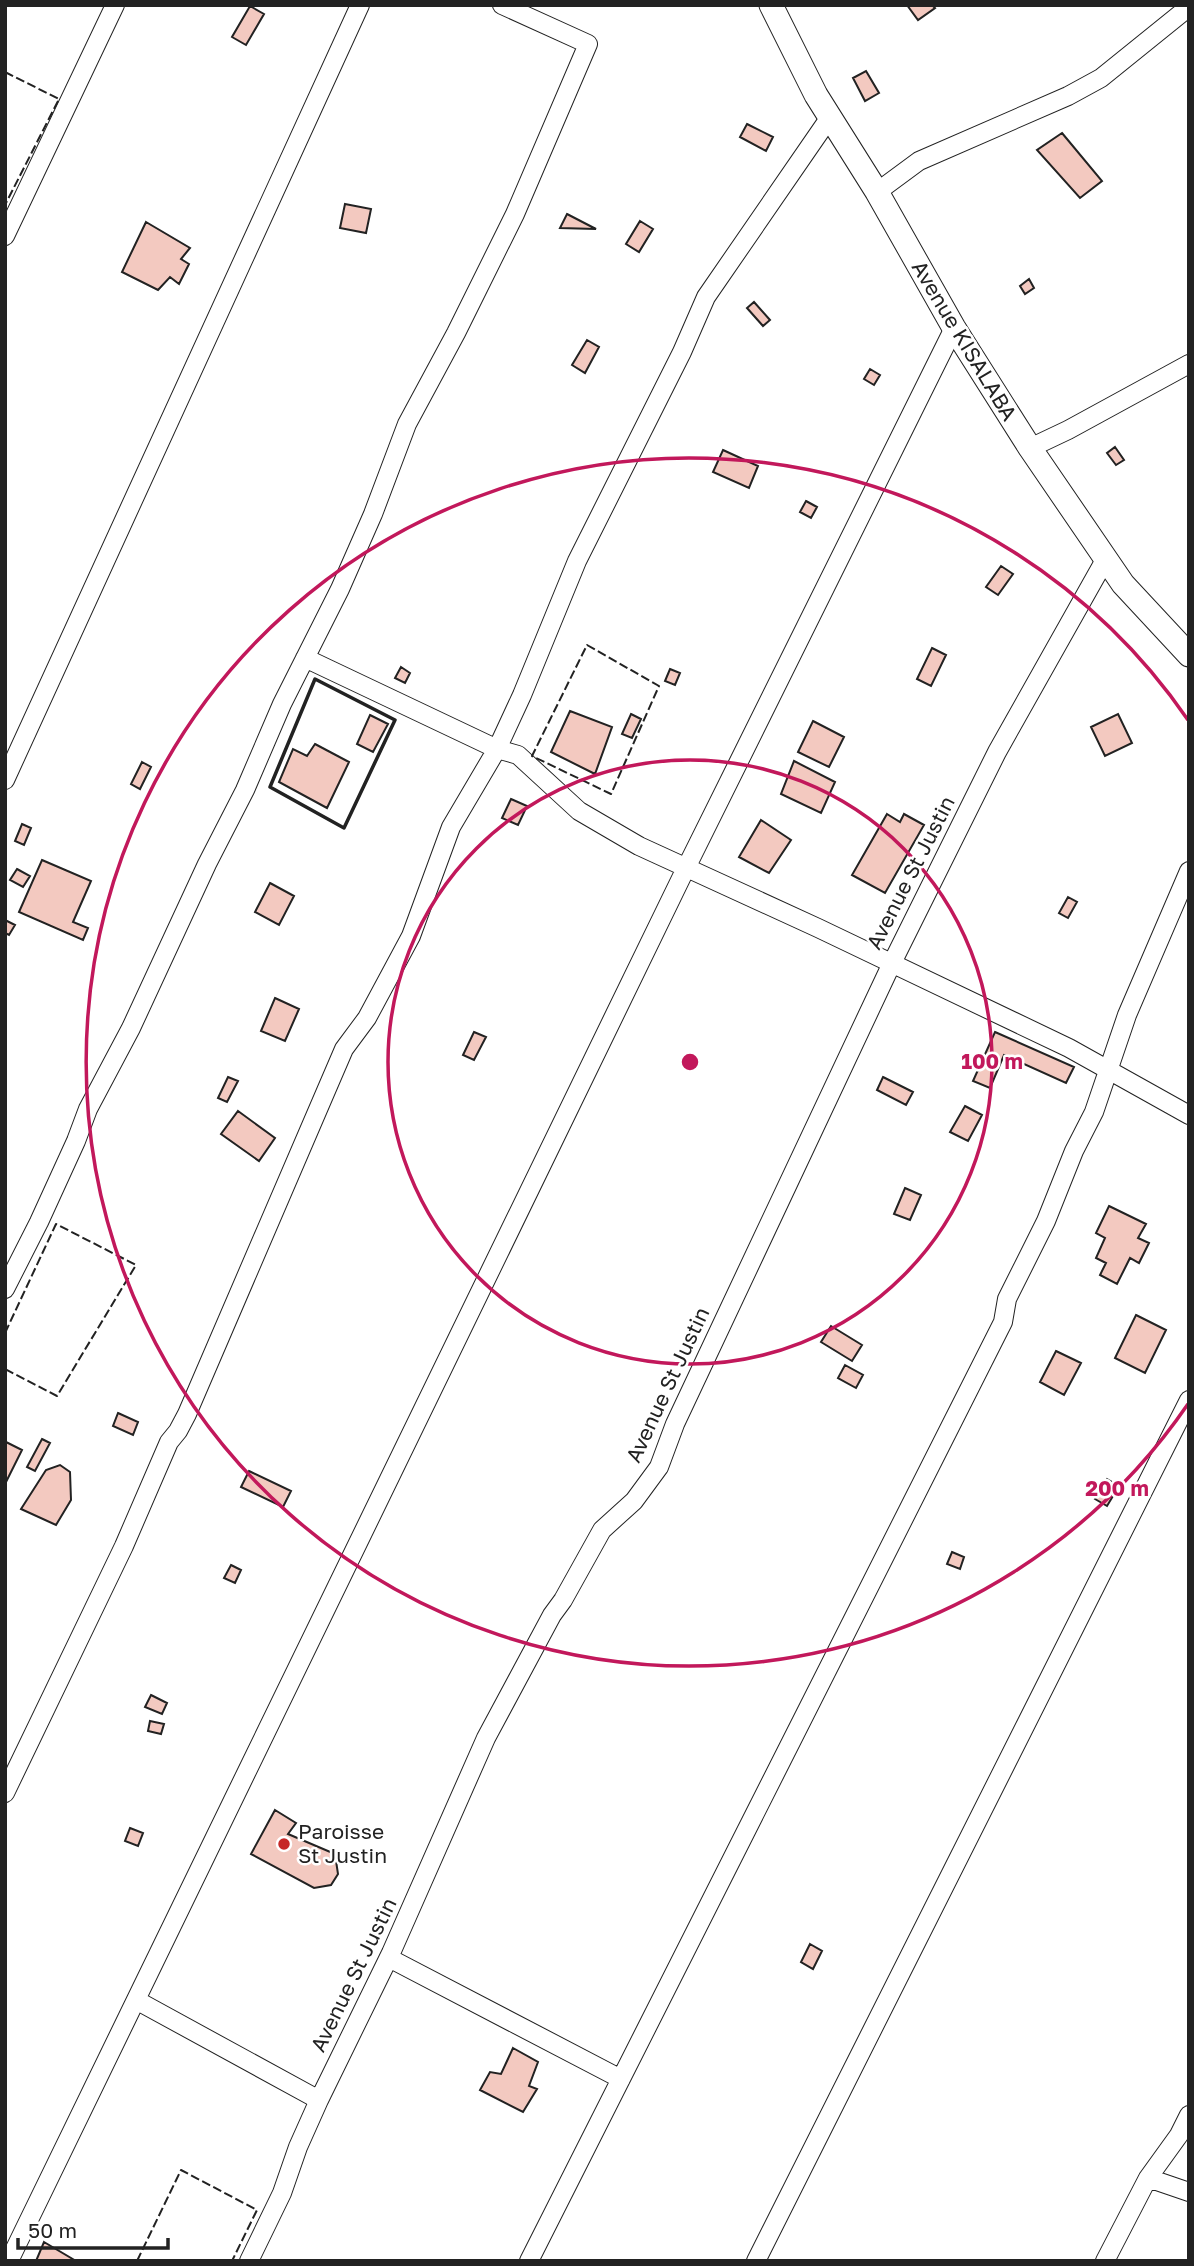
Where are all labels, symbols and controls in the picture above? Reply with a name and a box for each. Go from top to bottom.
street label: Avenue KISALABA [907,256,1023,425]
street label: Avenue St Justin [860,792,960,954]
text: 100 m [961,1048,1023,1074]
centre of rings [678,1050,702,1074]
street label: Avenue St Justin [620,1303,714,1466]
text: 200 m [1085,1475,1149,1501]
place label: Paroisse St Justin [298,1818,387,1868]
marker: Paroisse St Justin [276,1836,292,1852]
street label: Avenue St Justin [304,1893,402,2056]
scale bar [18,2206,168,2250]
text: 50 m [28,2217,77,2243]

